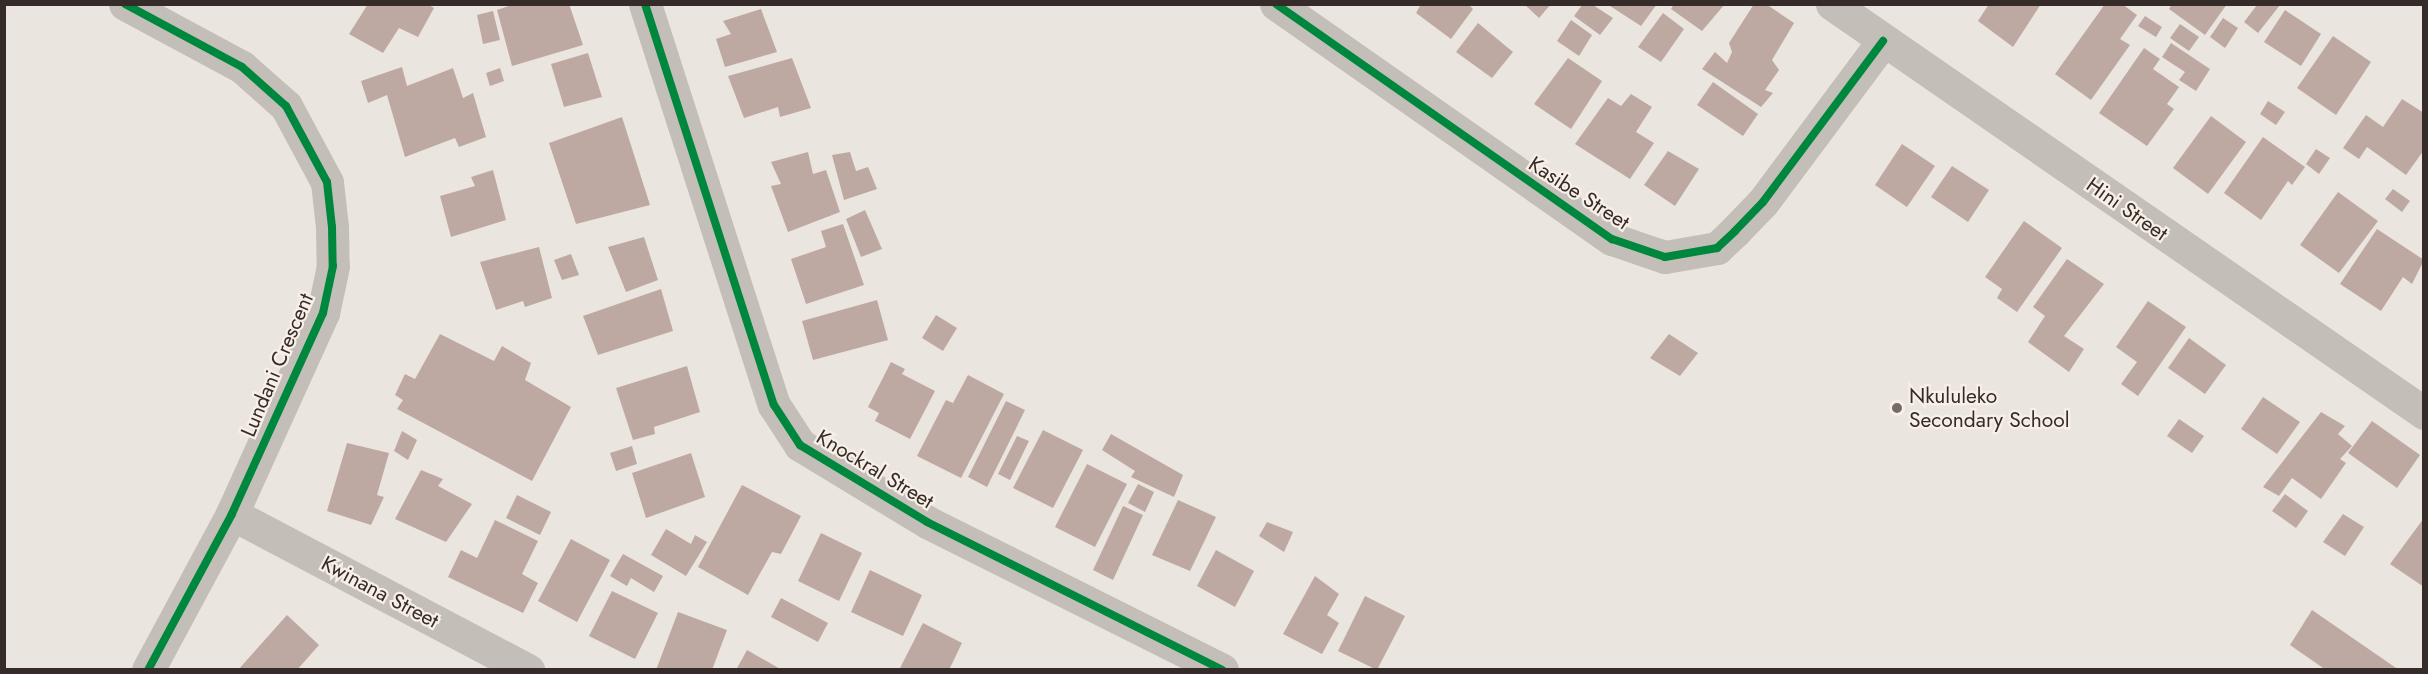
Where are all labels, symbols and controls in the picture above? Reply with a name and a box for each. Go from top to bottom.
street label: Kasibe Street [1524,151,1634,235]
street label: Hini Street [2082,172,2172,246]
street label: Lundani Crescent [235,289,319,441]
place label: Nkululeko Secondary School [1909,383,2070,433]
marker: Nkululeko Secondary School [1890,401,1904,415]
street label: Knockral Street [812,424,938,514]
street label: Kwinana Street [317,551,443,633]

